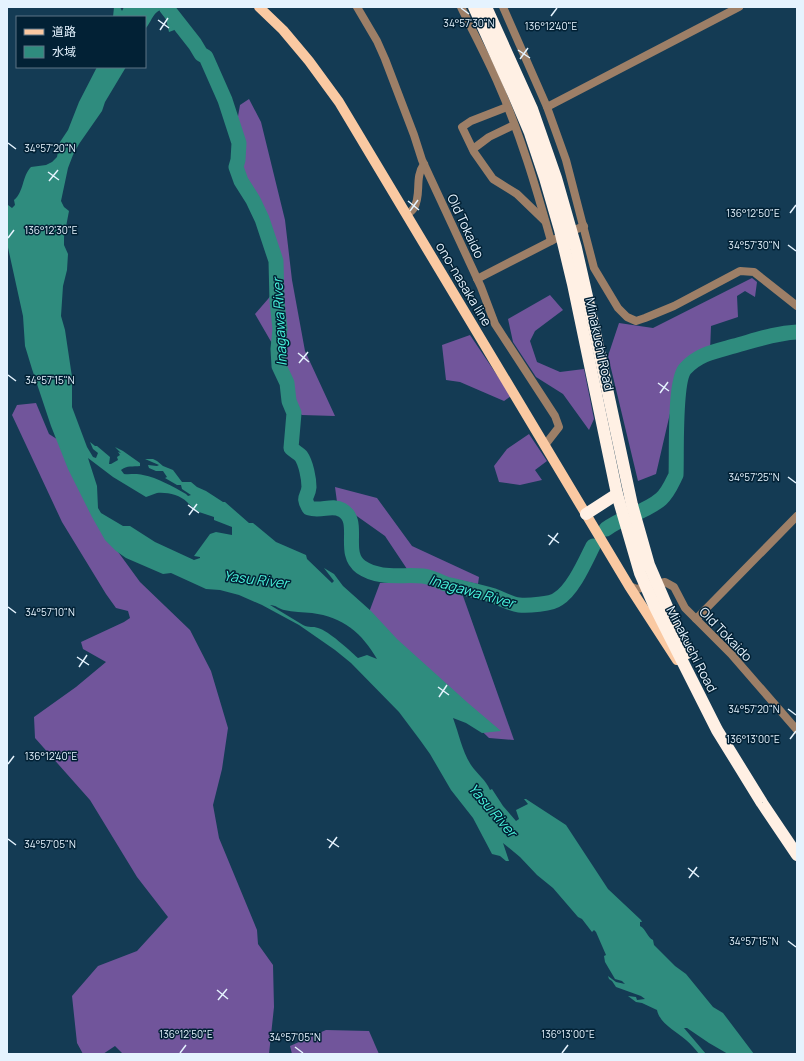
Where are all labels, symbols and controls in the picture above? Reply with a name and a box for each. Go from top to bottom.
legend [16,16,146,68]
text: 34°57'30"N [443,16,495,30]
text: 136°12'40"E [525,19,577,33]
text: 道路 [52,23,76,40]
text: 水域 [52,43,76,60]
text: 34°57'20"N [24,141,76,155]
street label: Old Tokaido [443,191,489,261]
text: 136°12'50"E [726,206,780,220]
text: 136°12'30"E [24,223,78,237]
text: 34°57'30"N [728,238,780,252]
street label: ono-nasaka line [432,239,496,330]
water label: Inagawa River [267,276,291,367]
street label: Minakuchi Road [581,296,619,392]
text: 34°57'15"N [25,373,75,387]
text: 34°57'25"N [728,470,780,484]
water label: Yasu River [223,566,291,593]
water label: Inagawa River [427,570,519,613]
street label: Minakuchi Road [663,603,721,695]
street label: Old Tokaido [695,603,757,665]
text: 34°57'10"N [25,605,75,619]
text: 34°57'20"N [728,702,780,716]
text: 136°13'00"E [726,732,780,746]
text: 136°12'40"E [25,749,77,763]
water label: Yasu River [464,779,523,842]
text: 34°57'05"N [24,837,76,851]
text: 34°57'15"N [729,934,779,948]
text: 136°12'50"E [159,1027,213,1041]
text: 136°13'00"E [541,1027,595,1041]
text: 34°57'05"N [269,1030,321,1044]

